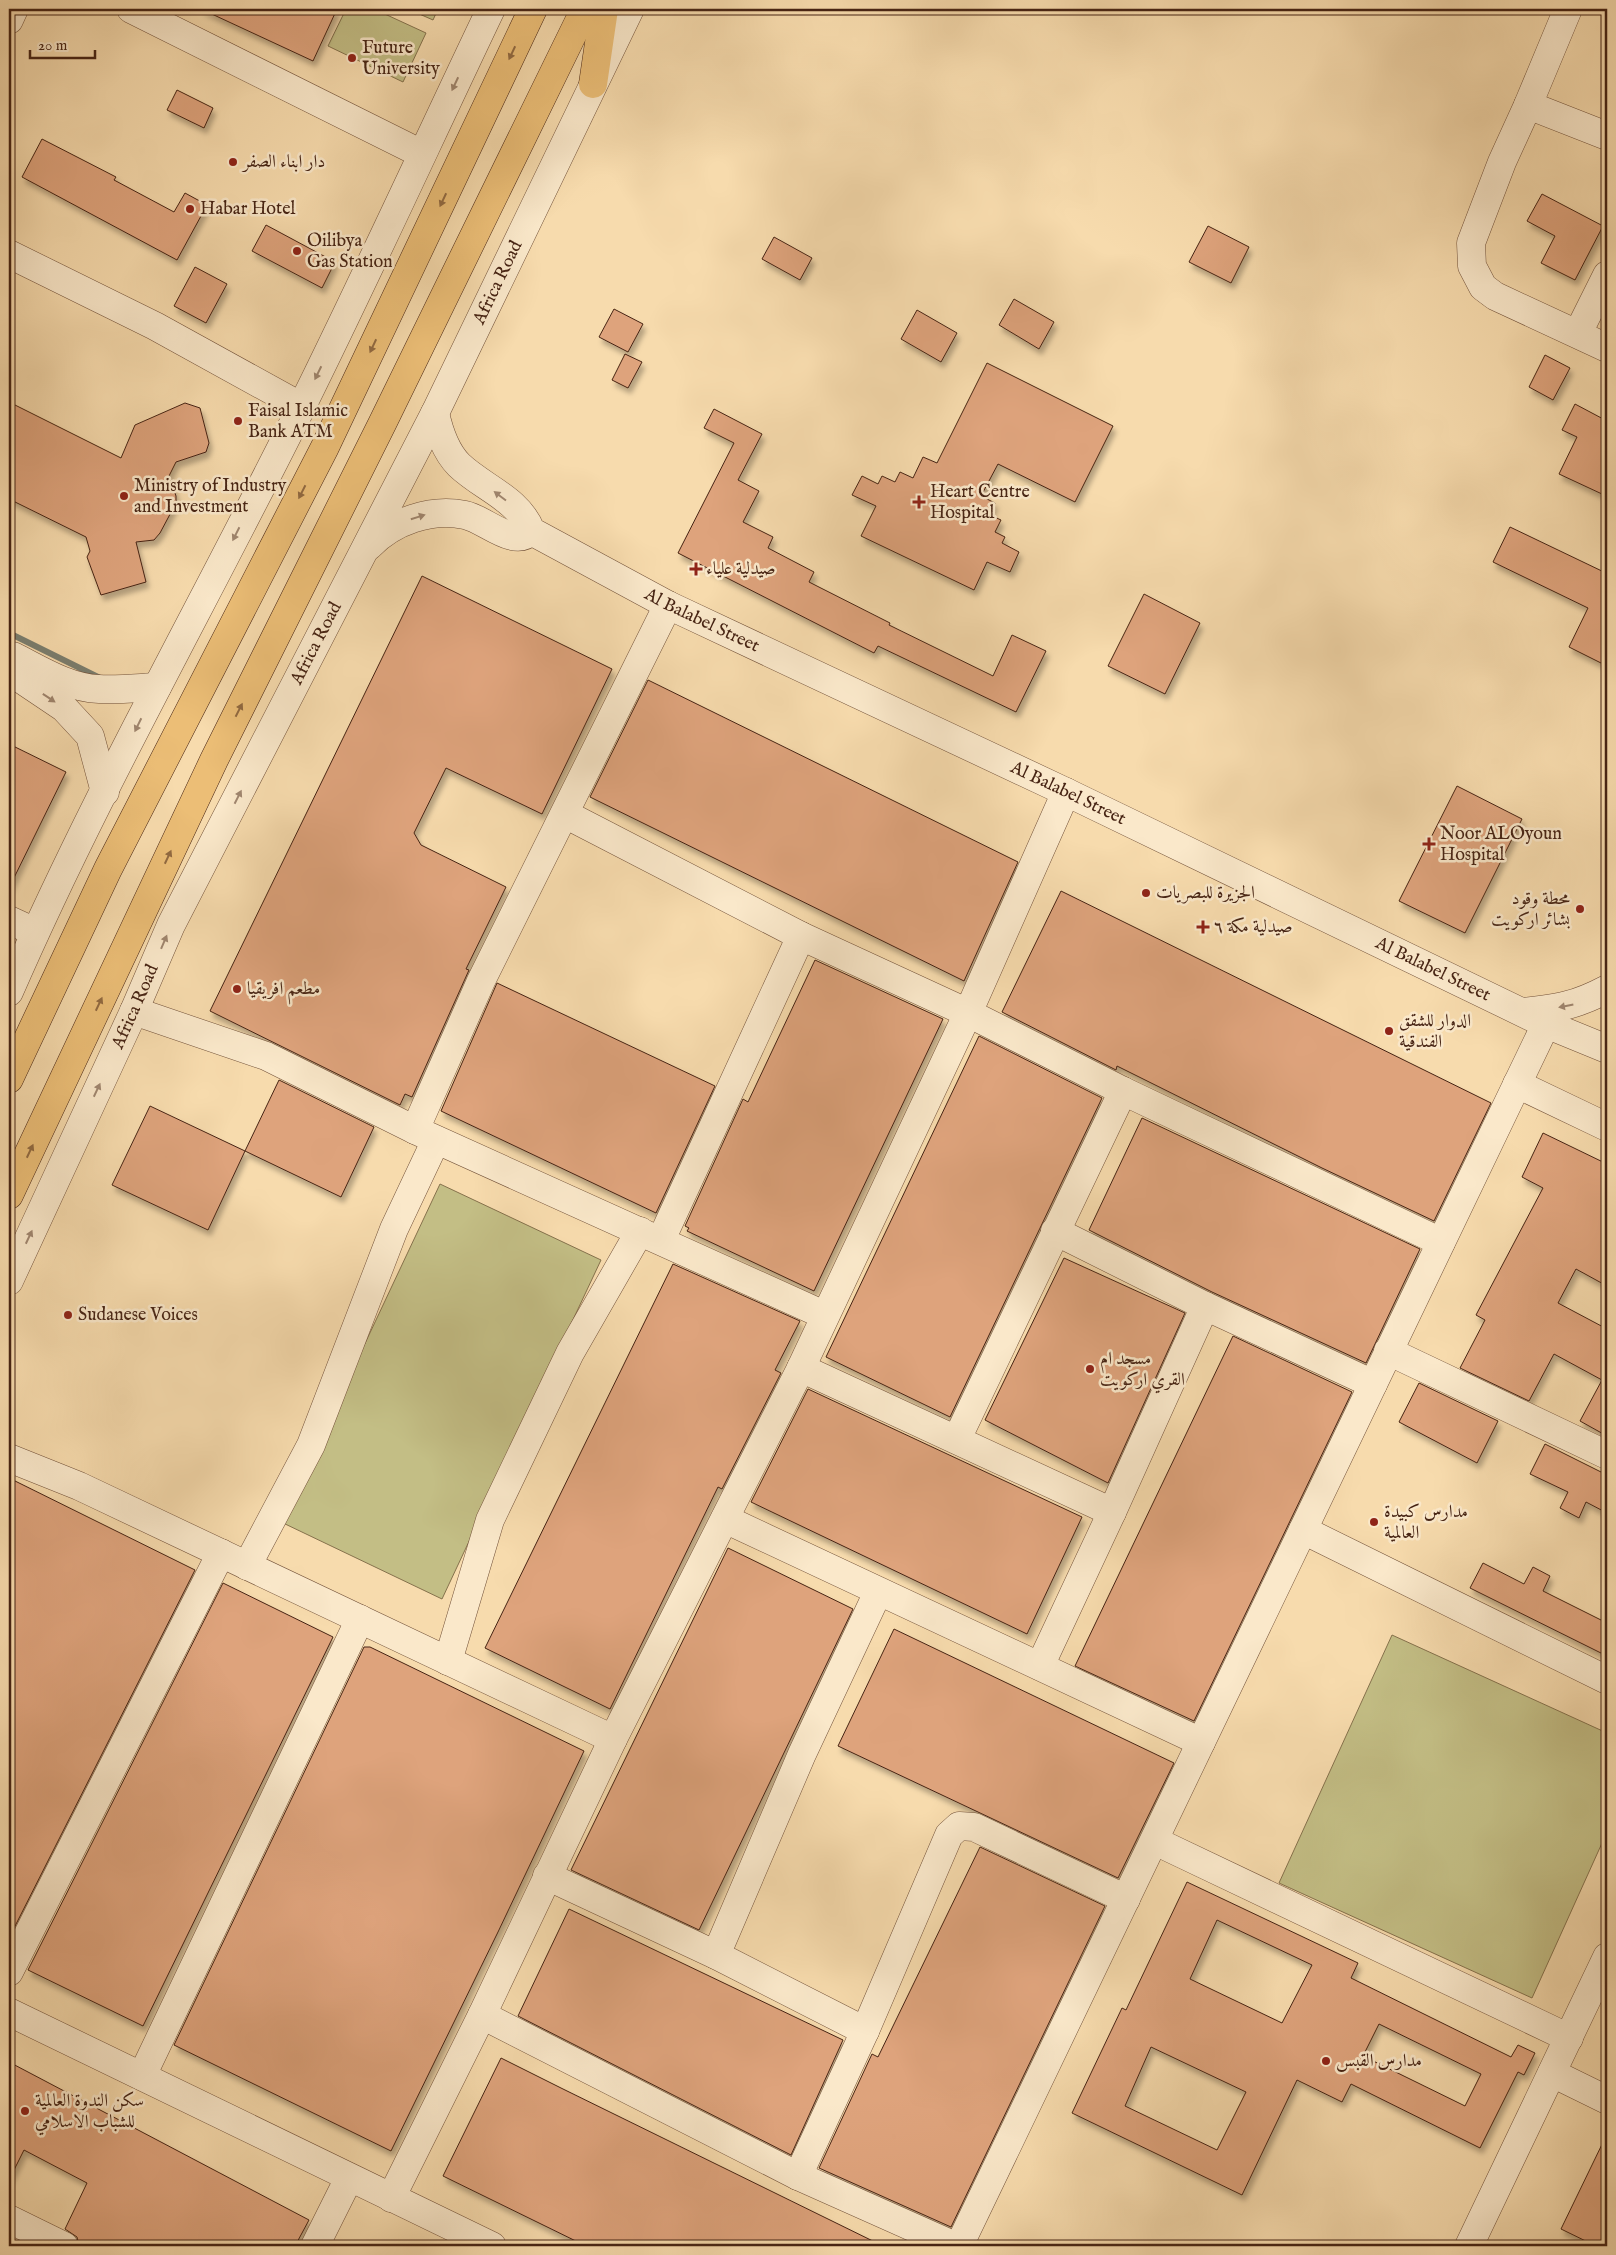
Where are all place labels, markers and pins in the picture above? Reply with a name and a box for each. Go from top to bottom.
place label: Future University [362,37,440,81]
marker: Future University [346,52,358,64]
place label: دار ابناء الصفر [241,151,325,174]
marker: دار ابناء الصفر [227,156,239,168]
place label: Habar Hotel [200,198,295,221]
marker: Habar Hotel [184,203,196,215]
place label: Oilibya Gas Station [307,230,393,274]
marker: Oilibya Gas Station [291,245,303,257]
place label: Faisal Islamic Bank ATM [248,400,348,444]
marker: Faisal Islamic Bank ATM [232,415,244,427]
place label: Ministry of Industry and Investment [134,475,287,519]
place label: Heart Centre Hospital [930,481,1030,525]
marker: Ministry of Industry and Investment [118,490,130,502]
marker: Heart Centre Hospital [912,495,926,509]
place label: صيدلية علياء [706,558,776,581]
marker: صيدلية علياء [690,563,702,575]
place label: Noor ALOyoun Hospital [1440,823,1562,867]
marker: Noor ALOyoun Hospital [1422,837,1436,851]
place label: الجزيرة للبصريات [1156,882,1255,905]
marker: الجزيرة للبصريات [1140,887,1152,899]
place label: محطة وقود بشائر اركويت [1491,888,1570,932]
marker: محطة وقود بشائر اركويت [1574,903,1586,915]
place label: صيدلية مكة ٦ [1213,916,1293,939]
marker: صيدلية مكة ٦ [1197,921,1209,933]
place label: مطعم افريقيا [247,978,320,1005]
marker: مطعم افريقيا [231,983,243,995]
place label: الدوار للشقق الفندقية [1399,1010,1471,1054]
marker: الدوار للشقق الفندقية [1383,1025,1395,1037]
place label: Sudanese Voices [78,1304,198,1327]
marker: Sudanese Voices [62,1309,74,1321]
place label: مسجد ام القري اركويت [1100,1348,1185,1394]
marker: مسجد ام القري اركويت [1084,1363,1096,1375]
place label: مدارس كبيدة العالمية [1384,1501,1468,1545]
marker: مدارس كبيدة العالمية [1368,1516,1380,1528]
place label: مدارس القبس [1336,2050,1422,2073]
marker: مدارس القبس [1320,2055,1332,2067]
place label: سكن الندوة العالمية للشباب الاسلامي [35,2090,144,2136]
marker: سكن الندوة العالمية للشباب الاسلامي [19,2105,31,2117]

